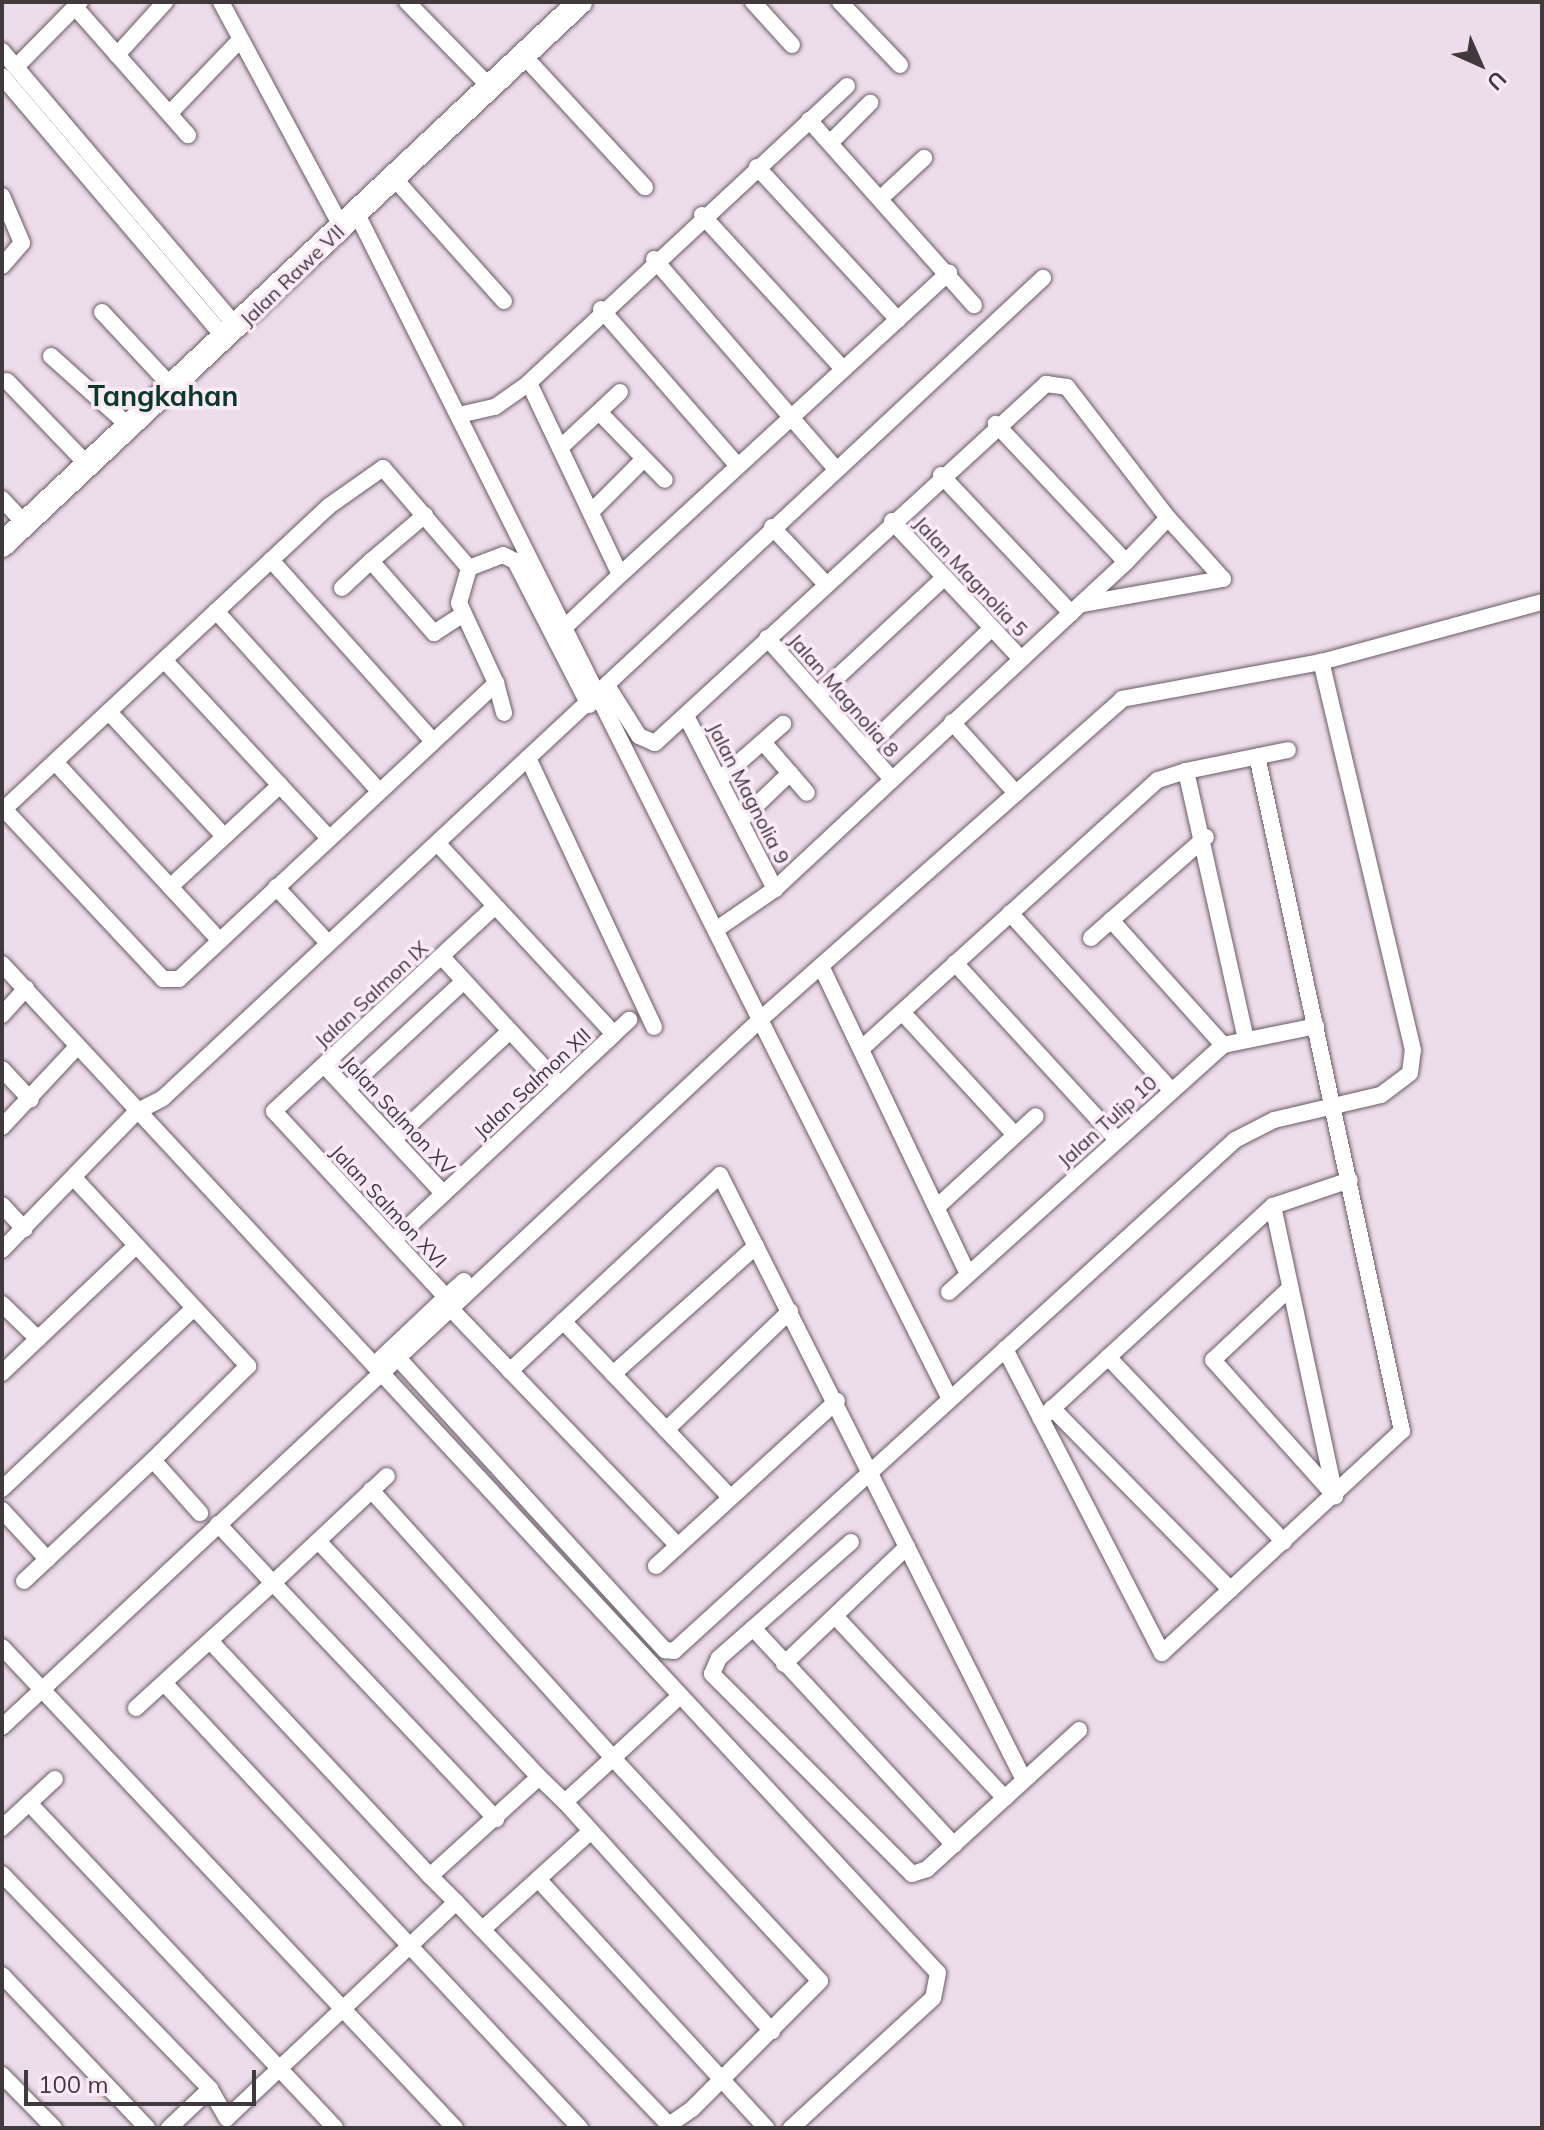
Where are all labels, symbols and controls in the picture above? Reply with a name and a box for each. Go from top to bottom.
north arrow [1440,24,1520,104]
text: U [1481,65,1513,97]
street label: Jalan Rawe VII [235,219,349,331]
district label: Tangkahan [88,379,238,413]
street label: Jalan Magnolia 5 [909,511,1033,641]
street label: Jalan Magnolia 8 [784,628,904,762]
street label: Jalan Magnolia 9 [703,718,795,868]
street label: Jalan Salmon IX [310,936,432,1052]
street label: Jalan Salmon XII [469,1023,595,1143]
street label: Jalan Salmon XV [338,1050,460,1180]
street label: Jalan Tulip 10 [1052,1070,1162,1172]
street label: Jalan Salmon XVI [326,1140,452,1272]
scale bar [28,2054,260,2104]
text: 100 m [38,2069,109,2099]

